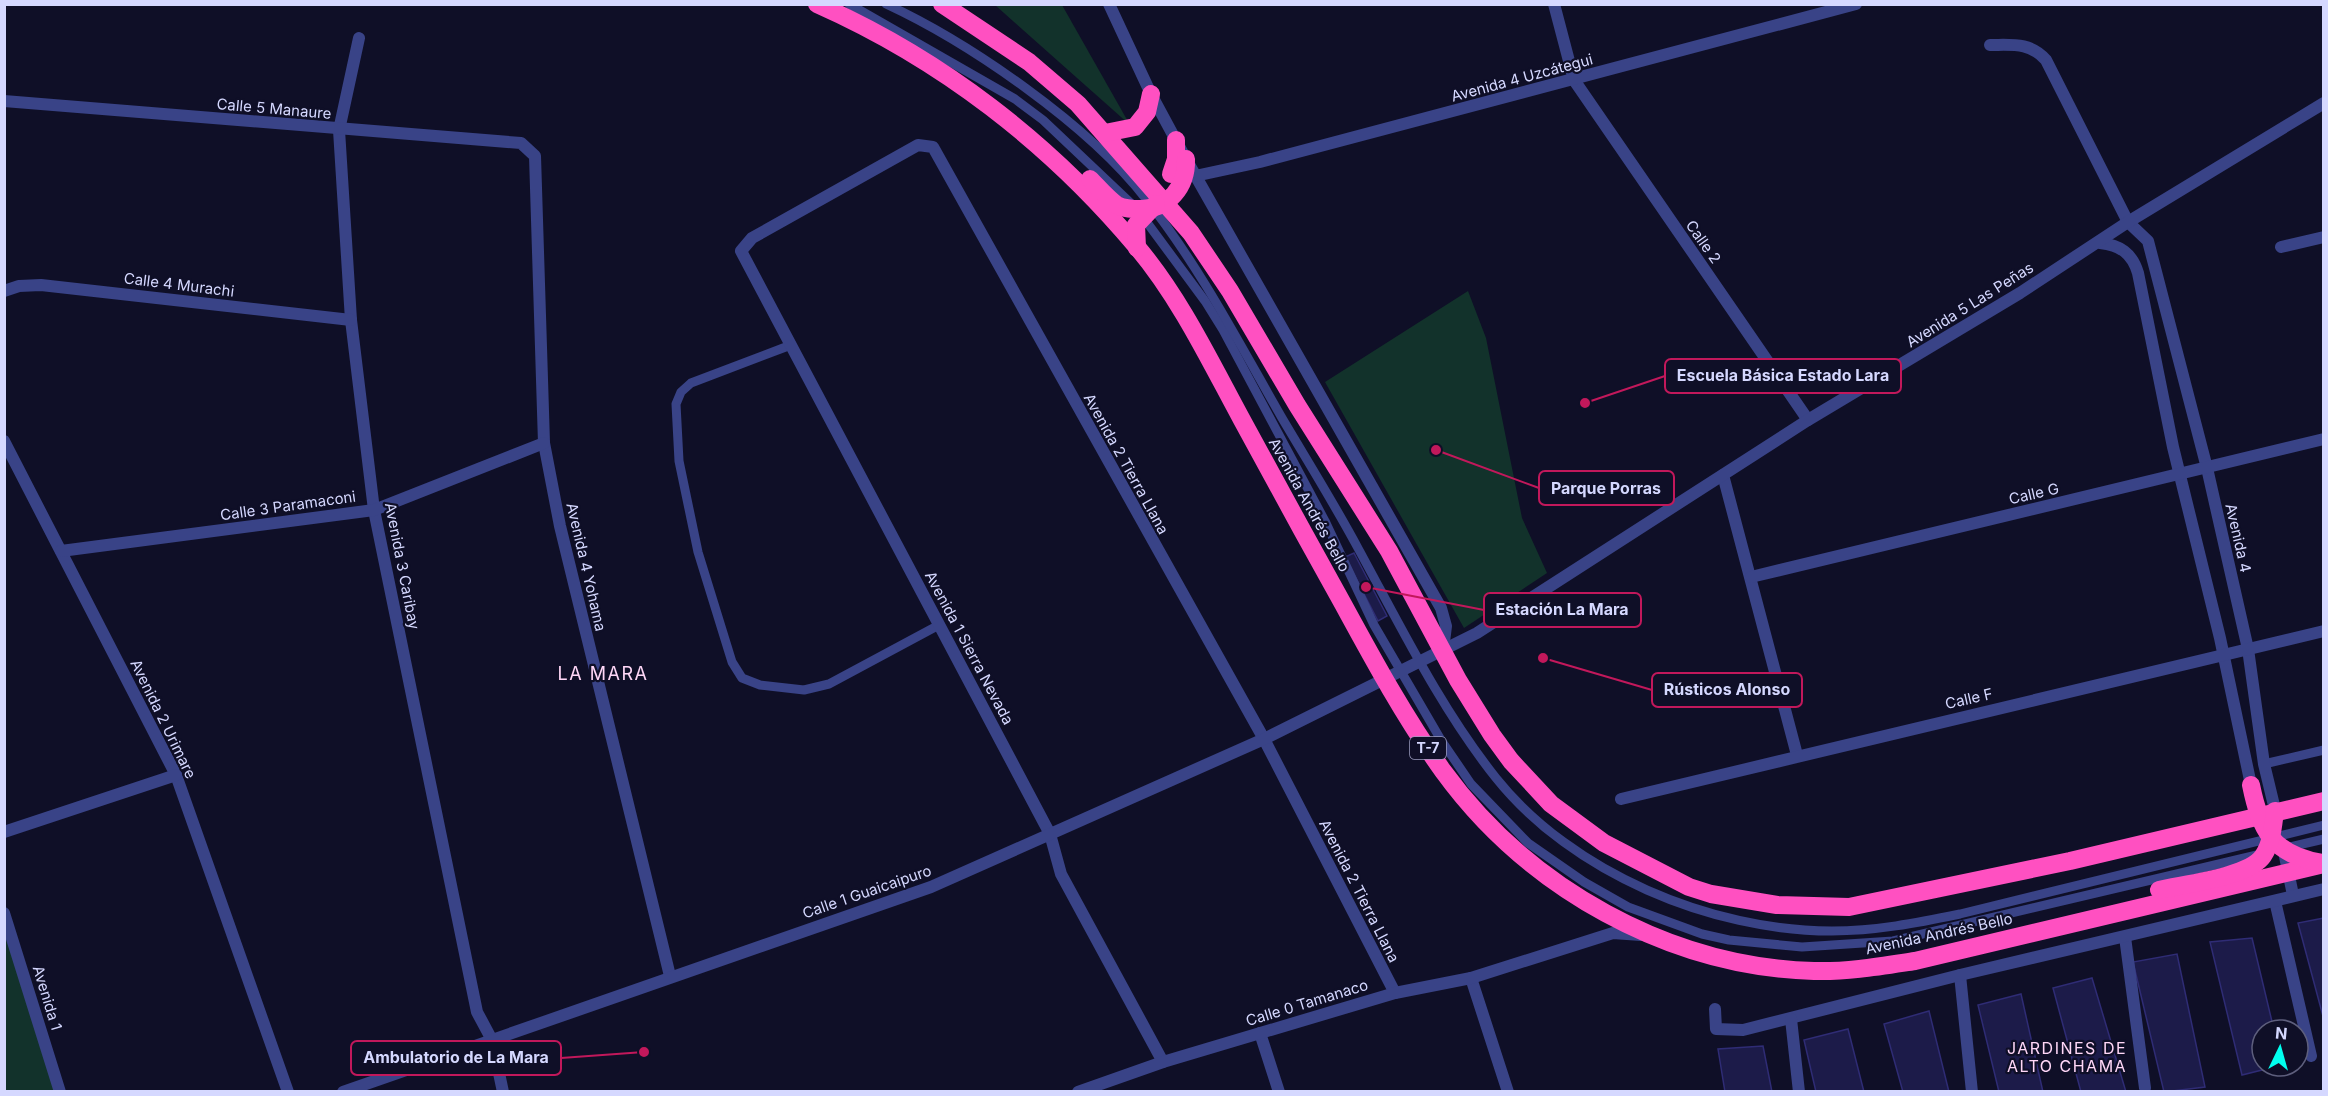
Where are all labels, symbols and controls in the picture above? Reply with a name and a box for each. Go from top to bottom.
street label: Avenida 4 Uzcátegui [1449,49,1595,106]
street label: Calle 5 Manaure [216,94,332,123]
street label: Calle 2 [1682,216,1725,267]
street label: Avenida 5 Las Peñas [1903,258,2037,351]
street label: Calle 4 Murachi [123,268,235,301]
callout: Escuela Básica Estado Lara [1665,359,1901,393]
text: Escuela Básica Estado Lara [1677,365,1889,385]
street label: Avenida 2 Tierra Llana [1080,390,1173,537]
street label: Avenida Andrés Bello [1265,435,1354,575]
callout: Parque Porras [1539,471,1674,505]
text: Parque Porras [1551,478,1661,498]
street label: Calle G [2007,479,2061,508]
street label: Calle 3 Paramaconi [219,487,357,524]
street label: Avenida 3 Caribay [381,501,424,632]
street label: Avenida 4 Yohama [562,501,611,633]
street label: Avenida 4 [2221,502,2256,574]
street label: Avenida 1 Sierra Nevada [921,568,1018,728]
callout: Estación La Mara [1484,593,1641,627]
text: Estación La Mara [1495,599,1629,619]
street label: Avenida 2 Urimare [126,656,201,782]
district label: LA MARA [558,663,648,684]
callout: Rústicos Alonso [1652,673,1802,707]
text: Rústicos Alonso [1664,679,1790,699]
street label: Calle F [1943,684,1995,713]
road number: T-7 [1410,737,1446,759]
street label: Avenida 2 Tierra Llana [1315,816,1404,965]
street label: Calle 1 Guaicaipuro [800,861,934,923]
street label: Avenida Andrés Bello [1864,909,2014,958]
street label: Avenida 1 [29,963,66,1032]
street label: Calle 0 Tamanaco [1243,975,1370,1030]
north arrow [2250,1018,2310,1078]
text: N [2274,1023,2288,1044]
district label: JARDINES DE ALTO CHAMA [2007,1038,2127,1076]
callout: Ambulatorio de La Mara [351,1041,561,1075]
text: Ambulatorio de La Mara [363,1047,549,1067]

